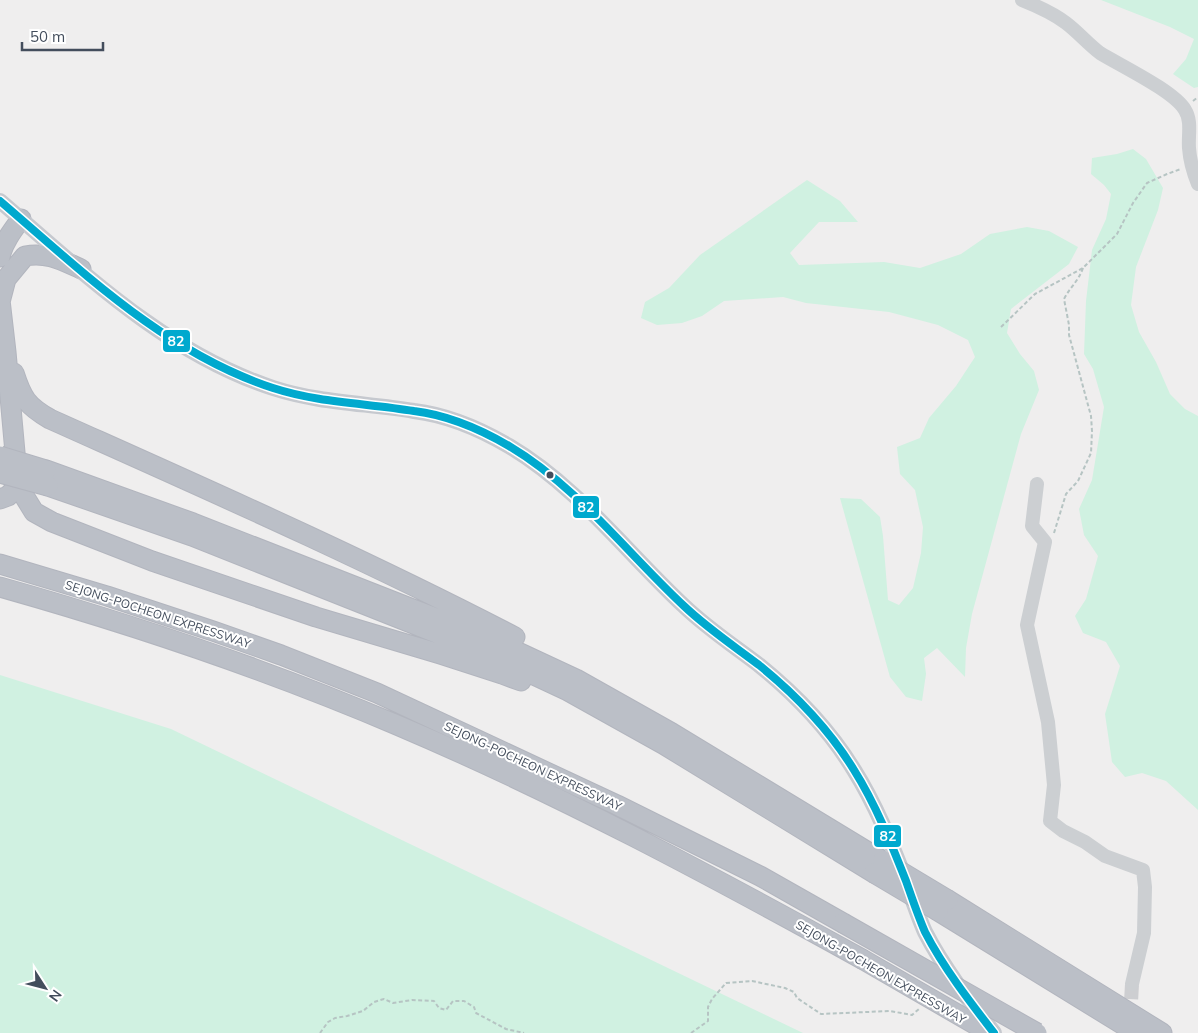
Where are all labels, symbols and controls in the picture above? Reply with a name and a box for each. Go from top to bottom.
scale bar [22,20,104,52]
text: 50 m [30,27,65,46]
line badge: 82 [162,329,191,353]
text: 82 [168,332,184,350]
unlabelled marker [545,470,555,480]
line badge: 82 [572,495,600,519]
text: 82 [578,498,594,516]
street label: SEJONG-POCHEON EXPRESSWAY [63,577,253,651]
street label: SEJONG-POCHEON EXPRESSWAY [442,718,625,814]
line badge: 82 [873,824,902,848]
text: 82 [880,827,896,845]
street label: SEJONG-POCHEON EXPRESSWAY [793,917,969,1027]
north arrow [20,963,70,1013]
text: N [45,986,66,1005]

